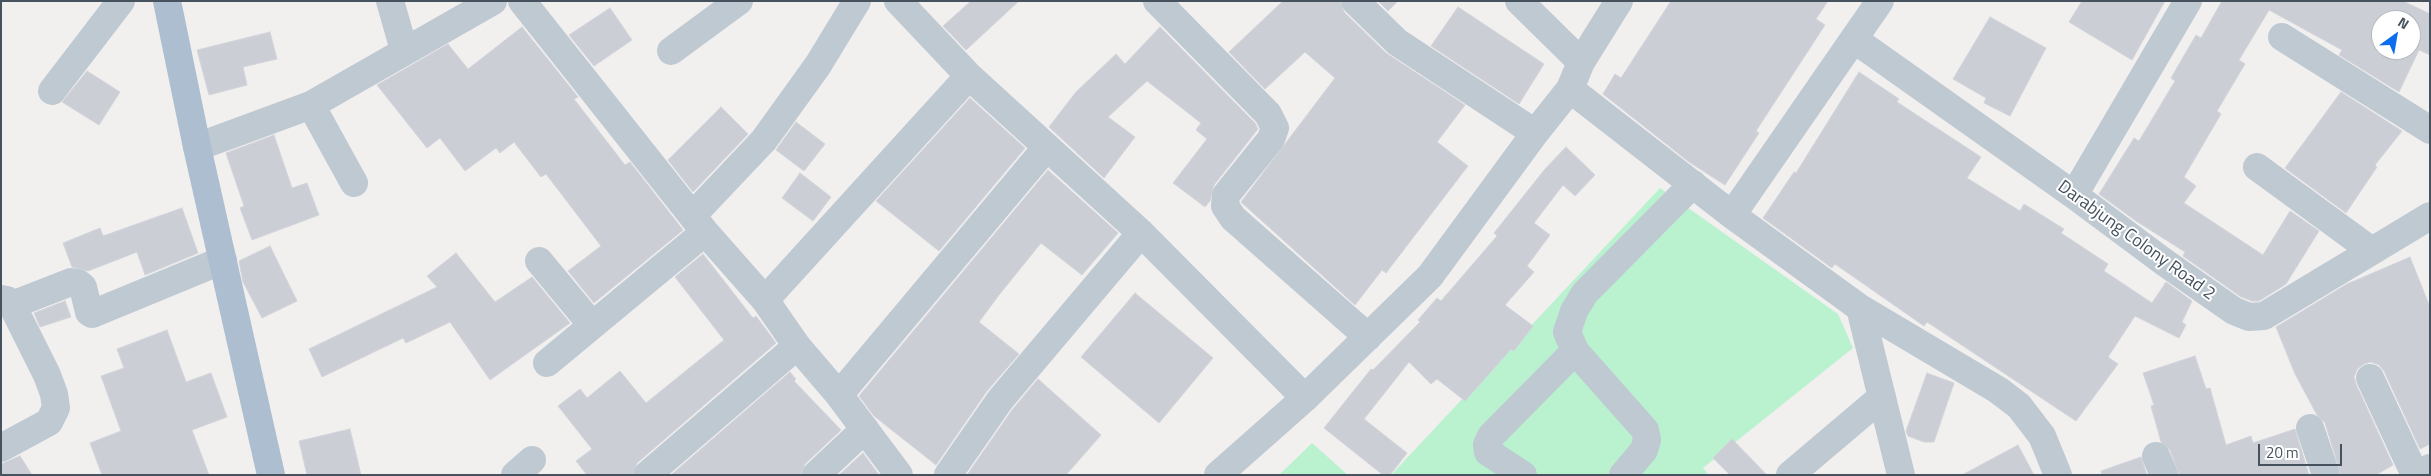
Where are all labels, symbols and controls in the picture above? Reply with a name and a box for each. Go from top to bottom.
north arrow [2371,10,2421,60]
text: N [2394,11,2413,34]
street label: Darabjung Colony Road 2 [2053,177,2219,305]
scale bar [2261,434,2345,466]
text: 20 m [2266,441,2299,464]

